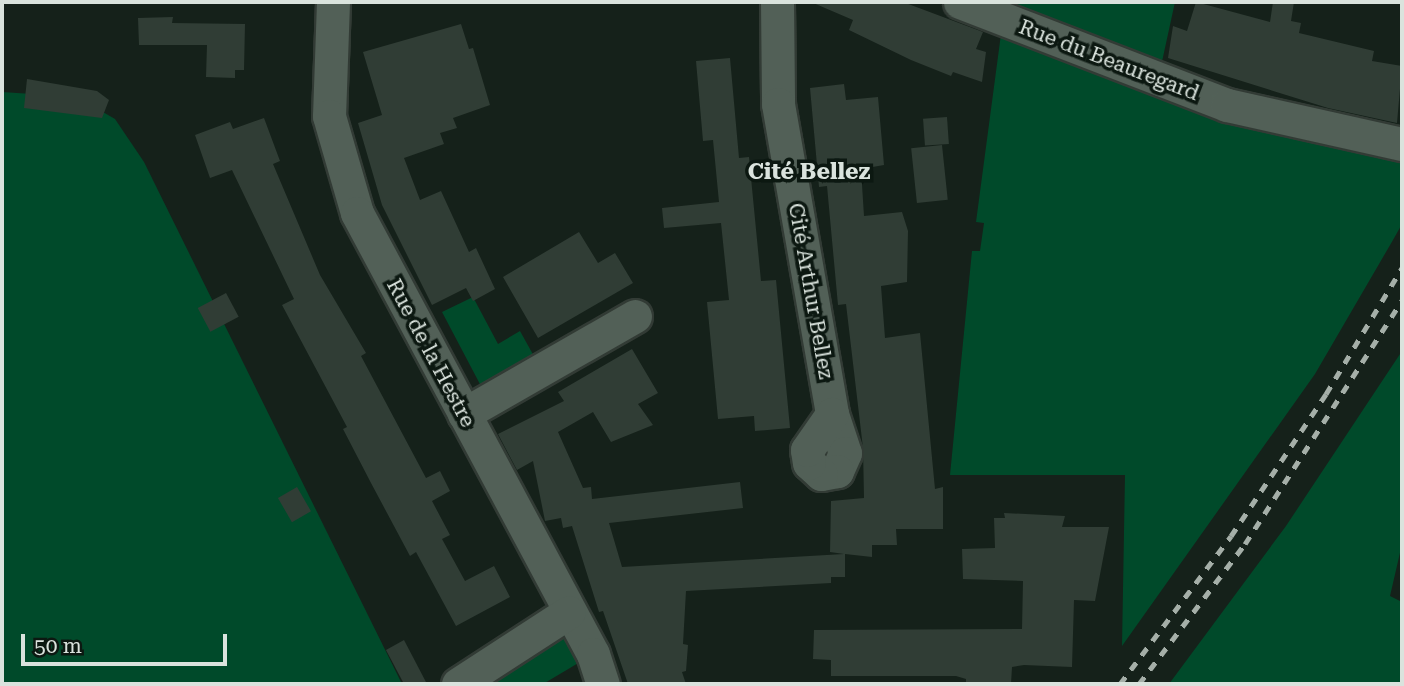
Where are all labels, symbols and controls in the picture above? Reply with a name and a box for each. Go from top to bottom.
street label: Rue du Beauregard [1015,14,1203,106]
district label: Cité Bellez [748,158,870,186]
street label: Cité Arthur Bellez [783,201,839,381]
street label: Rue de la Hestre [381,275,481,431]
scale bar [24,620,231,664]
text: 50 m [34,634,82,658]

